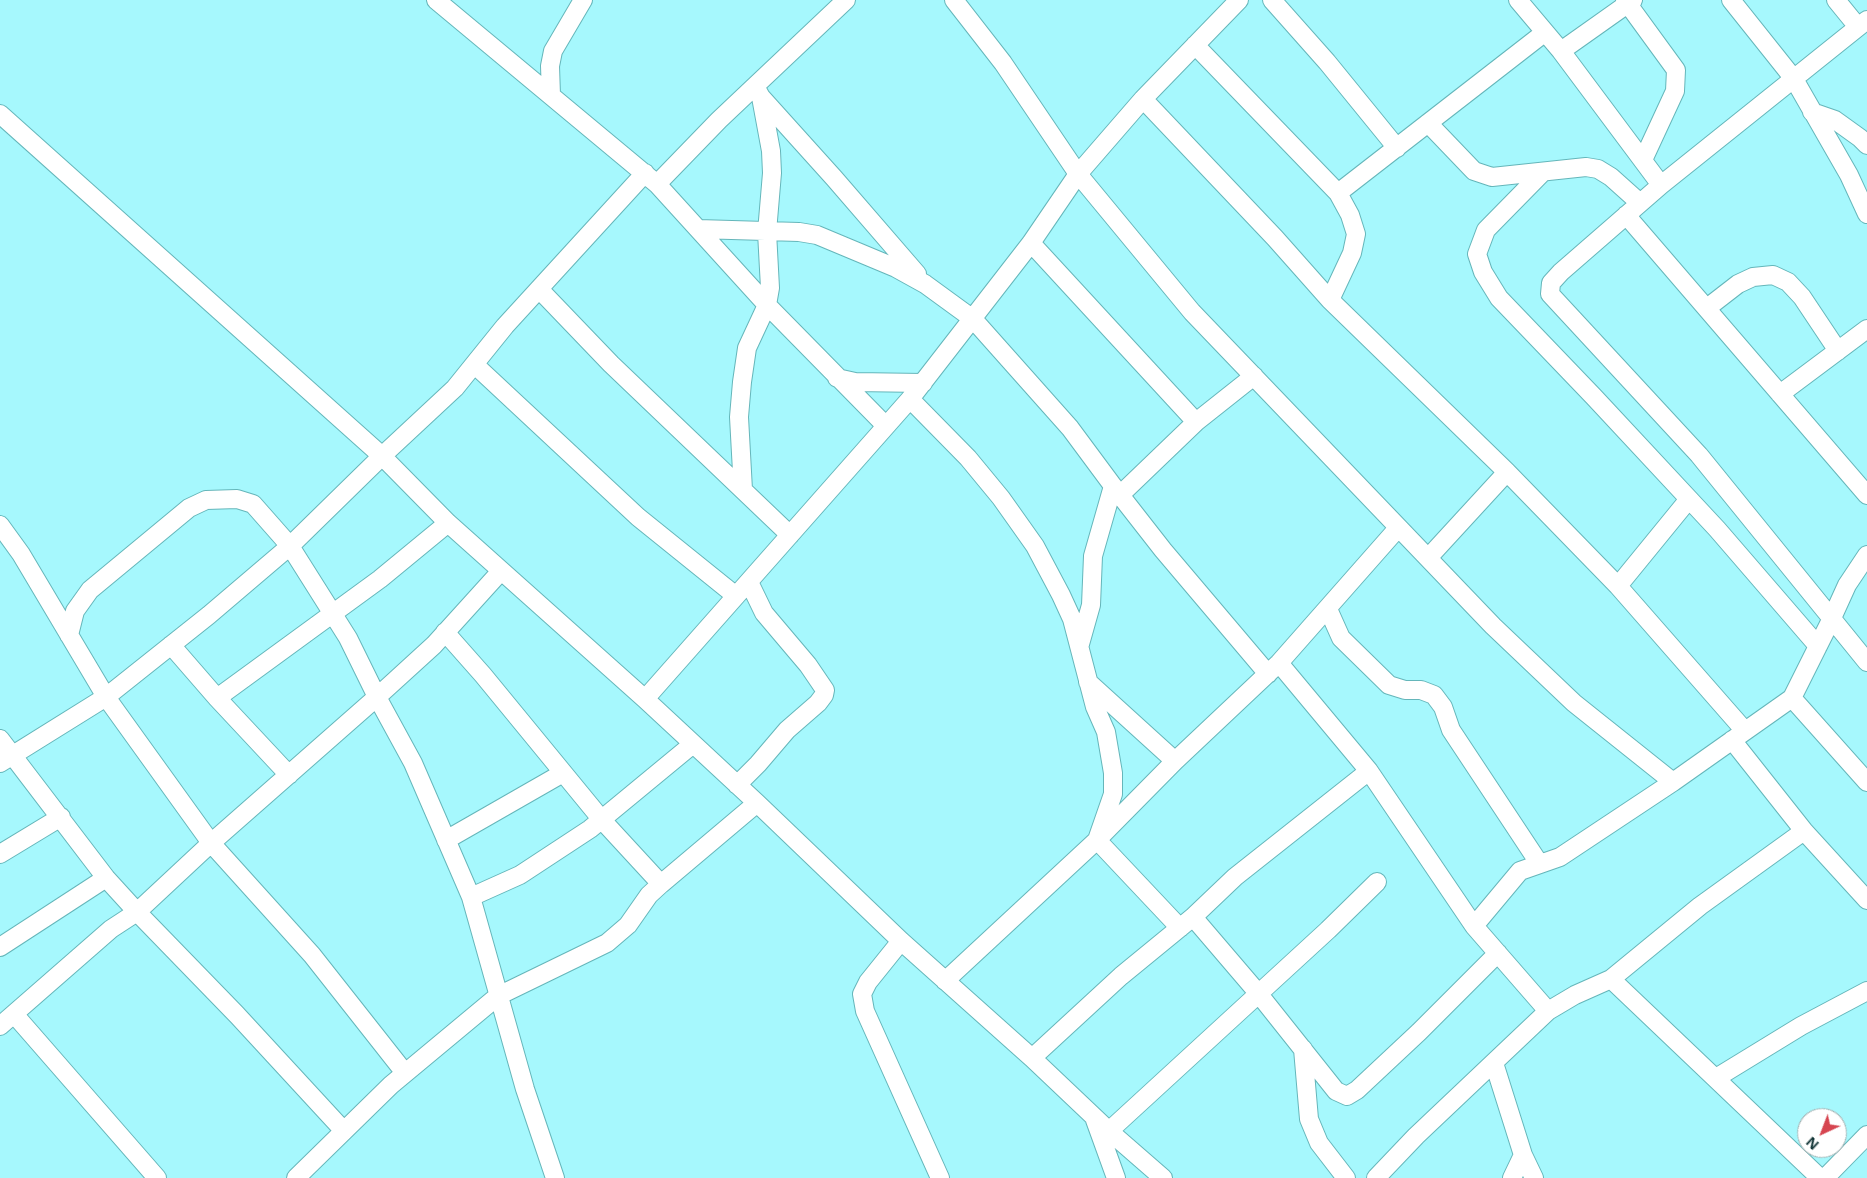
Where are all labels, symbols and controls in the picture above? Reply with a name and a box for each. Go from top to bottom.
north arrow [1797,1108,1847,1158]
text: N [1801,1133,1823,1154]

